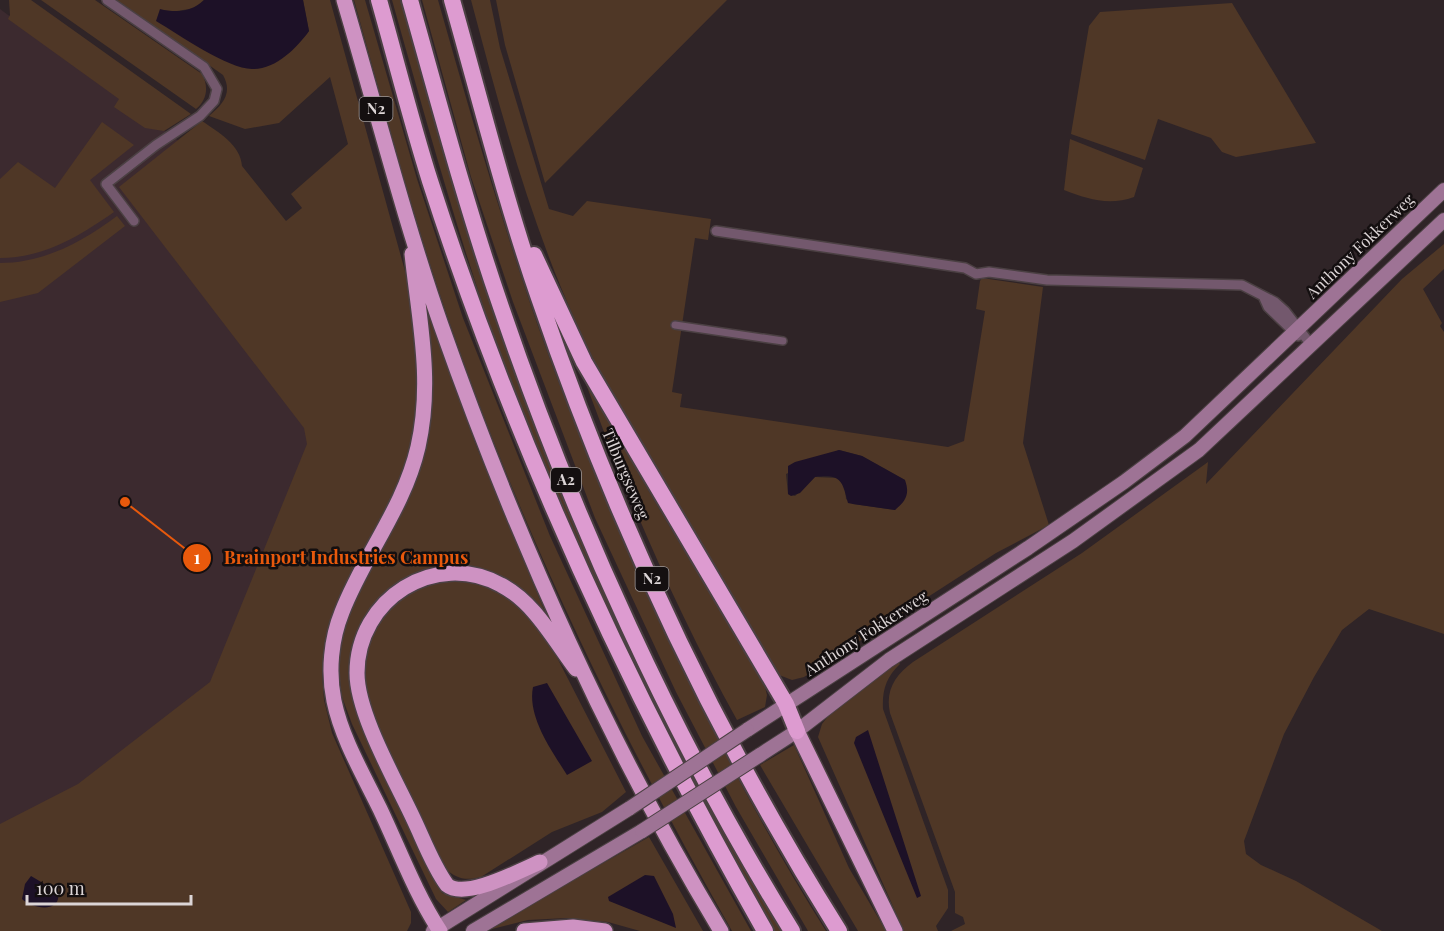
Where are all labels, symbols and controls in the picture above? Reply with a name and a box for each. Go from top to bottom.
road number: N2 [360,97,392,121]
street label: Anthony Fokkerweg [1300,188,1419,303]
street label: Tilburgseweg [598,425,655,523]
road number: A2 [551,468,581,492]
callout: Brainport Industries Campus [182,540,480,576]
text: 1 [194,545,201,569]
text: Brainport Industries Campus [224,545,468,569]
road number: N2 [636,567,668,591]
street label: Anthony Fokkerweg [799,585,932,681]
scale bar [27,868,190,906]
text: 100 m [36,876,85,900]

